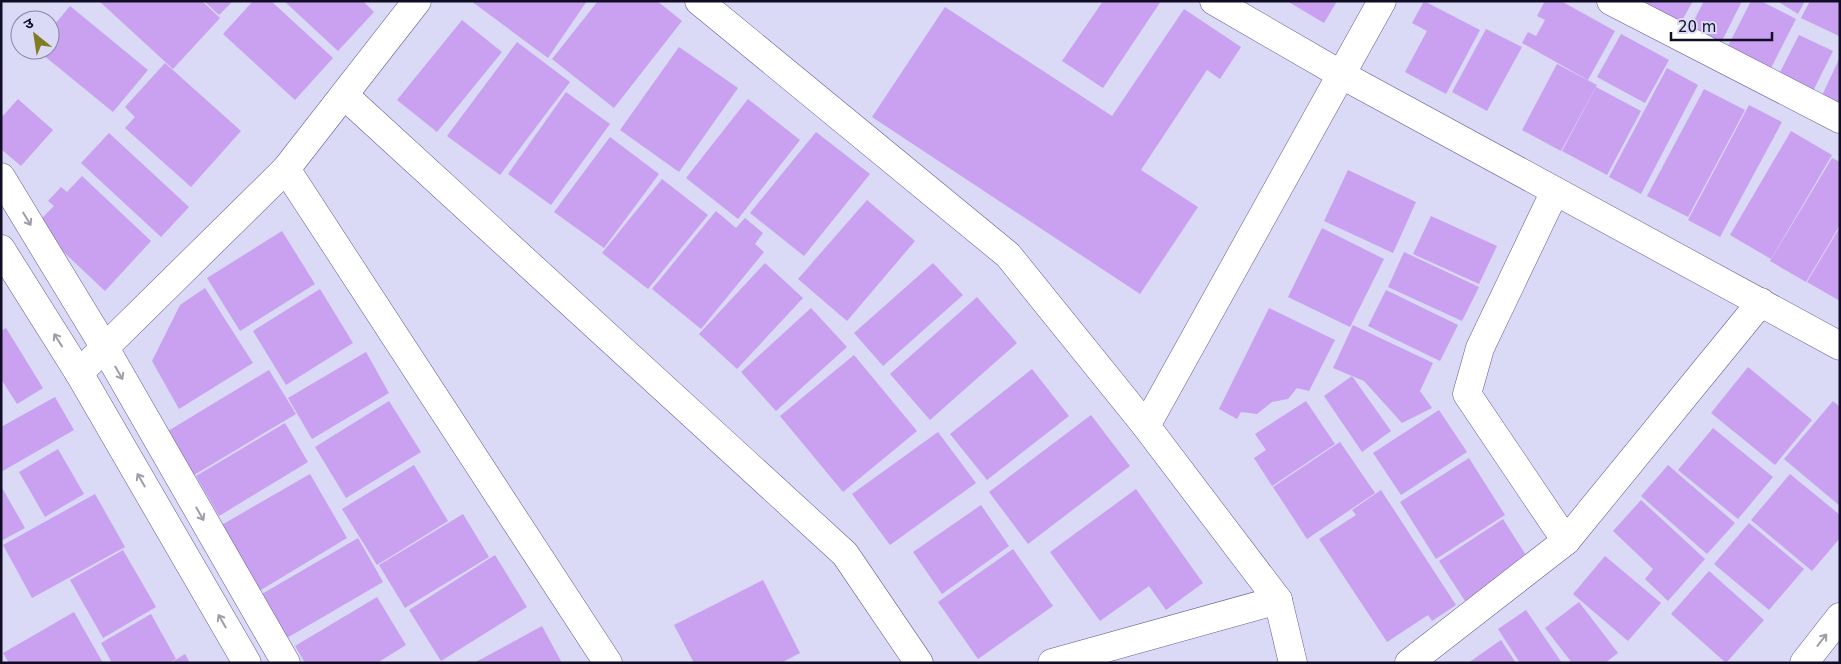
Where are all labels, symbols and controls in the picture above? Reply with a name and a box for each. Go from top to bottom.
north arrow [10,10,60,60]
scale bar [1671,10,1772,42]
text: उ [21,14,37,33]
text: 20 m [1678,18,1716,36]
one-way arrow [21,212,32,226]
one-way arrow [53,334,63,348]
one-way arrow [115,366,125,380]
one-way arrow [136,473,145,488]
one-way arrow [196,507,206,521]
one-way arrow [217,614,227,628]
one-way arrow [1817,633,1827,647]

